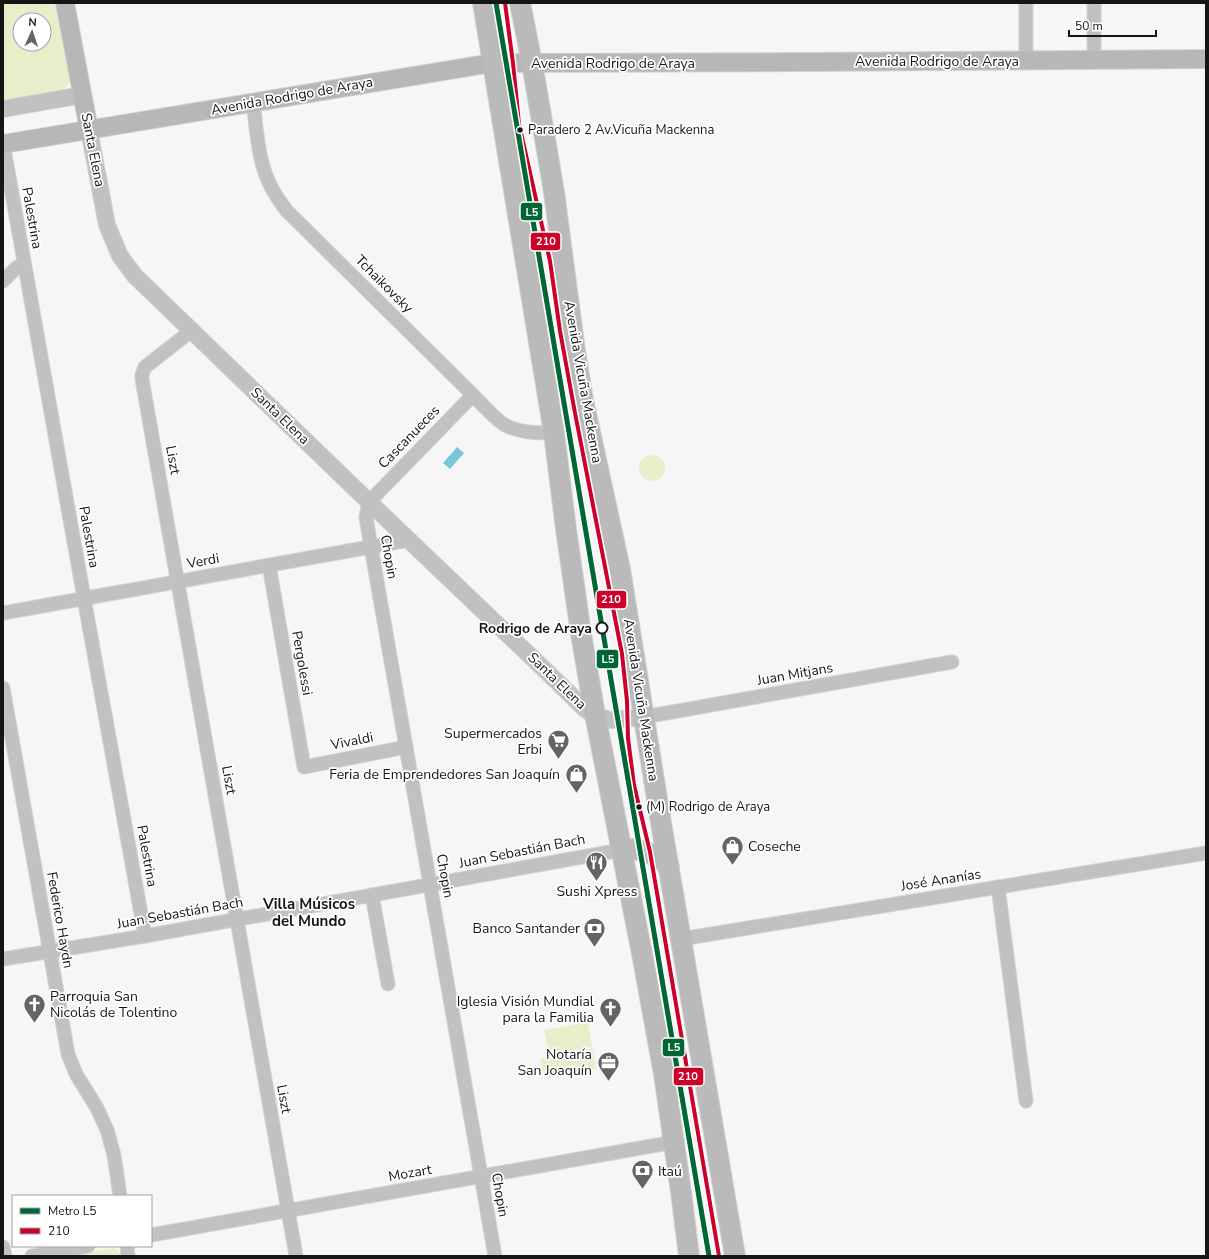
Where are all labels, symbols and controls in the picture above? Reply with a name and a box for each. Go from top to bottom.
north arrow [12,12,52,52]
scale bar [1069,12,1156,38]
text: N [28,15,37,30]
text: 50 m [1075,18,1103,34]
street label: Avenida Rodrigo de Araya [855,52,1019,71]
street label: Avenida Rodrigo de Araya [531,54,695,73]
street label: Avenida Rodrigo de Araya [210,72,374,120]
street label: Santa Elena [77,111,109,189]
place label: Paradero 2 Av.Vicuña Mackenna [528,121,714,139]
marker: Paradero 2 Av.Vicuña Mackenna [515,125,525,135]
street label: Palestrina [17,185,47,251]
line badge: L5 [520,202,543,221]
text: L5 [526,205,539,220]
line badge: 210 [530,232,561,251]
text: 210 [536,234,556,249]
street label: Tchaikovsky [351,251,418,318]
street label: Avenida Vicuña Mackenna [559,299,607,465]
street label: Santa Elena [246,383,314,449]
street label: Cascanueces [374,401,444,473]
street label: Liszt [161,444,185,476]
street label: Palestrina [74,504,104,570]
street label: Chopin [376,533,402,581]
street label: Verdi [184,549,221,573]
line badge: 210 [596,590,627,609]
text: 210 [601,592,621,607]
street label: Avenida Vicuña Mackenna [619,617,663,783]
place label: Rodrigo de Araya [479,619,592,638]
marker: Rodrigo de Araya [595,621,609,635]
street label: Pergolessi [287,629,317,697]
street label: Santa Elena [523,648,591,714]
line badge: L5 [596,649,619,669]
text: L5 [602,652,615,667]
street label: Juan Mitjans [755,658,835,690]
place label: Supermercados Erbi [444,724,542,759]
street label: Vivaldi [328,728,375,755]
supermarket icon: Supermercados Erbi [545,728,571,761]
shop icon: Feria de Emprendedores San Joaquín [563,761,589,794]
street label: Liszt [217,764,241,796]
place label: Feria de Emprendedores San Joaquín [329,765,560,784]
place label: (M) Rodrigo de Araya [646,798,770,816]
marker: (M) Rodrigo de Araya [634,802,644,812]
street label: Palestrina [132,823,162,889]
street label: Juan Sebastián Bach [456,829,587,873]
shop icon: Coseche [720,833,746,866]
place label: Coseche [748,837,801,856]
restaurant icon: Sushi Xpress [584,850,610,883]
street label: Chopin [432,852,458,900]
street label: José Ananías [899,864,983,896]
street label: Federico Haydn [42,870,78,970]
place label: Sushi Xpress [556,882,638,901]
street label: Juan Sebastián Bach [114,893,245,934]
district label: Villa Músicos del Mundo [262,894,355,931]
bank icon: Banco Santander [582,915,608,948]
place label: Banco Santander [473,919,580,938]
place label: Parroquia San Nicolás de Tolentino [50,987,178,1022]
church icon: Parroquia San Nicolás de Tolentino [21,991,47,1024]
place label: Iglesia Visión Mundial para la Familia [457,992,595,1027]
church icon: Iglesia Visión Mundial para la Familia [597,996,623,1029]
line badge: L5 [662,1038,685,1057]
text: L5 [668,1040,681,1055]
place label: Notaría San Joaquín [517,1045,592,1080]
office icon: Notaría San Joaquín [595,1049,621,1082]
line badge: 210 [673,1067,704,1086]
text: 210 [678,1069,698,1084]
street label: Liszt [272,1083,296,1115]
bank icon: Itaú [630,1158,656,1191]
street label: Mozart [387,1160,433,1186]
place label: Itaú [658,1162,682,1181]
street label: Chopin [487,1171,513,1219]
legend [12,1195,152,1247]
text: Metro L5 [48,1203,97,1219]
text: 210 [48,1223,70,1239]

